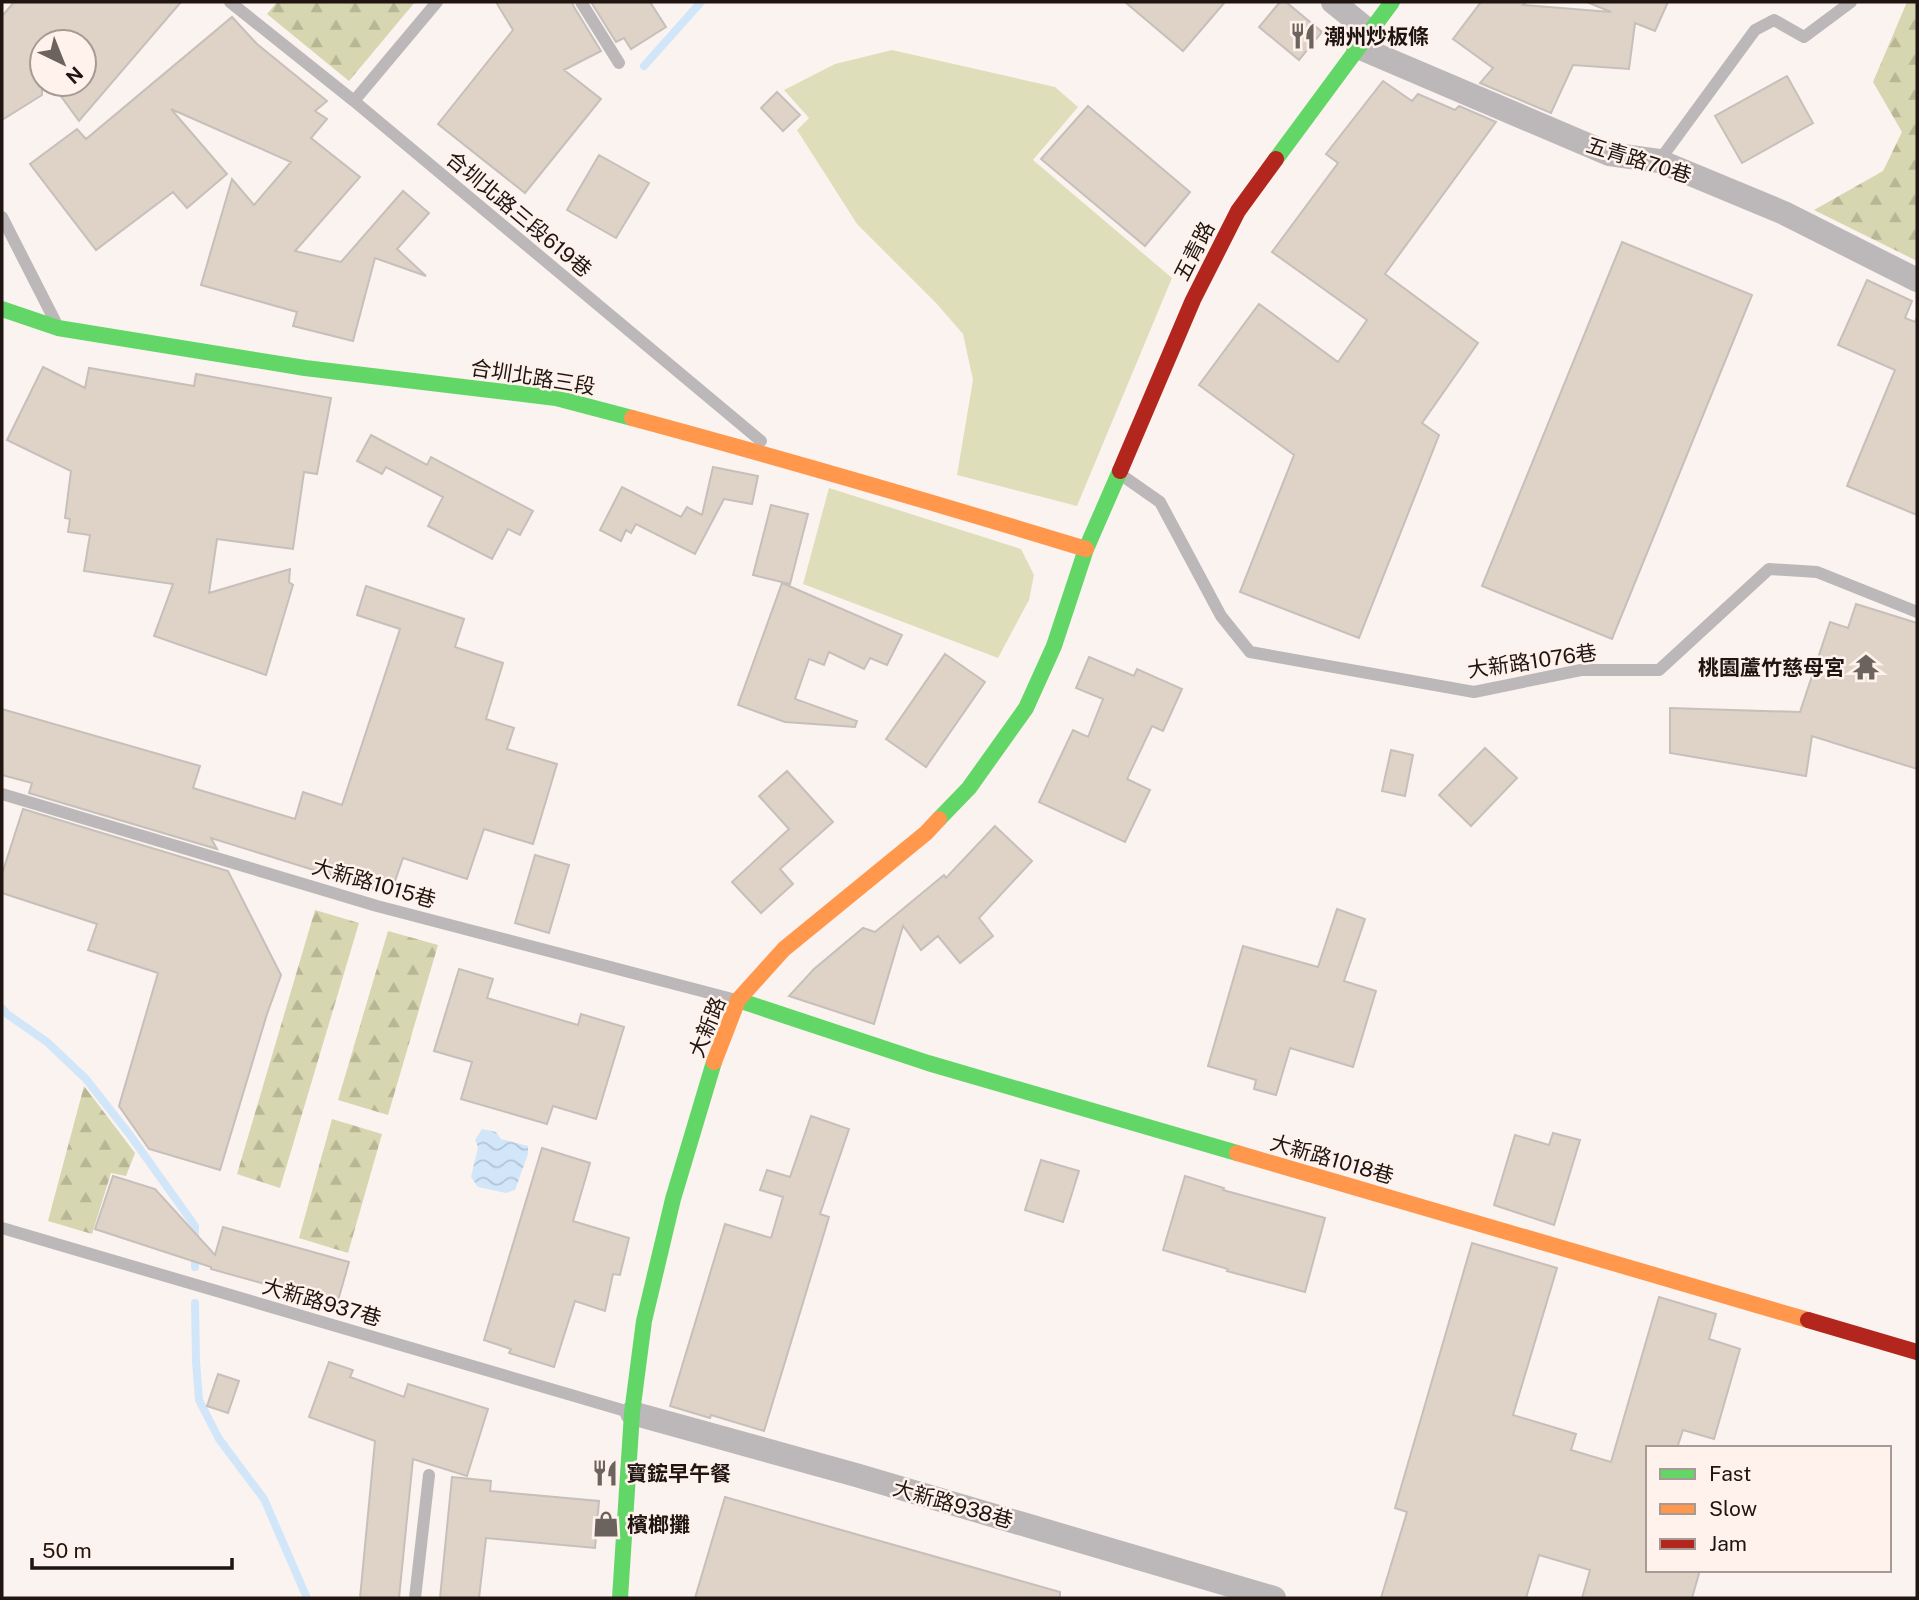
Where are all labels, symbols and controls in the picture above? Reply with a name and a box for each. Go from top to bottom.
restaurant icon: 潮州炒板條 [1288,21,1318,51]
place label: 潮州炒板條 [1324,24,1429,49]
north arrow [28,28,98,98]
text: N [62,62,88,89]
street label: 五青路70巷 [1583,132,1695,188]
street label: 合圳北路三段619巷 [441,146,597,282]
street label: 五青路 [1169,217,1219,285]
street label: 合圳北路三段 [469,355,597,399]
street label: 大新路1076巷 [1466,640,1598,682]
temple icon: 桃園蘆竹慈母宮 [1851,652,1881,682]
place label: 桃園蘆竹慈母宮 [1698,655,1845,680]
street label: 大新路1015巷 [309,853,439,913]
street label: 大新路 [684,993,730,1061]
street label: 大新路1018巷 [1267,1129,1397,1189]
street label: 大新路937巷 [260,1273,384,1331]
legend [1646,1446,1891,1572]
restaurant icon: 寶鋐早午餐 [590,1458,620,1488]
place label: 寶鋐早午餐 [626,1461,731,1486]
text: Fast [1709,1461,1751,1486]
street label: 大新路938巷 [890,1475,1016,1533]
text: Slow [1709,1496,1757,1521]
shop icon: 檳榔攤 [591,1509,621,1539]
place label: 檳榔攤 [627,1512,690,1537]
scale bar [32,1526,231,1570]
text: Jam [1709,1531,1747,1556]
text: 50 m [42,1538,92,1563]

